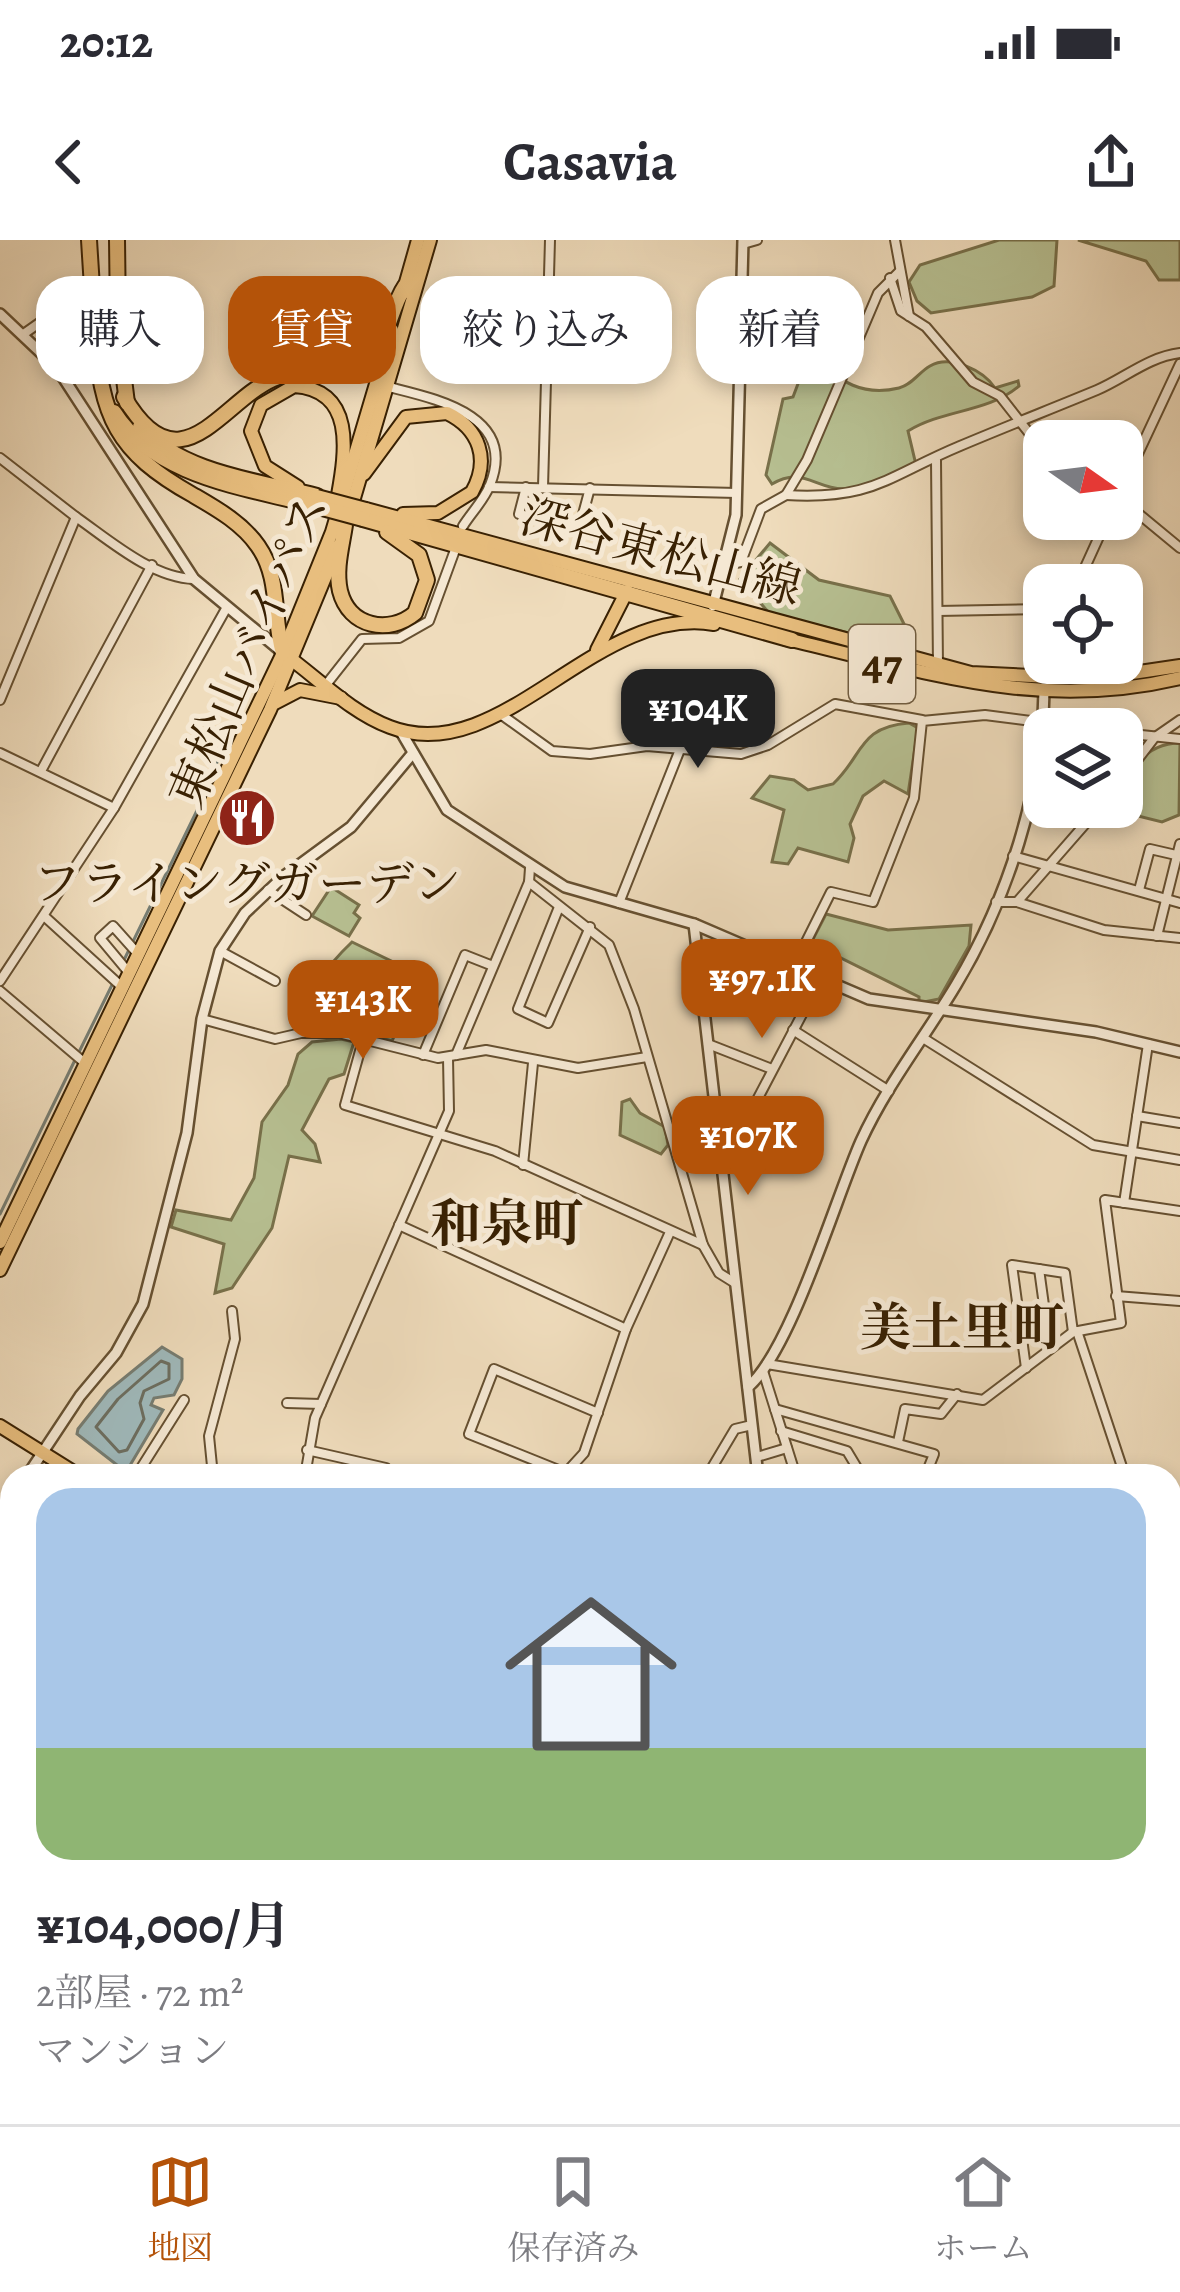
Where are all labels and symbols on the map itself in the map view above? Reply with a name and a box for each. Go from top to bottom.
north arrow [1023,420,1143,540]
street label: 深谷東松山線 [513,483,809,621]
street label: 東松山バイパス [153,484,345,818]
road number: 47 [849,625,915,703]
pin: ¥104K [614,669,782,771]
restaurant icon: フライングガーデン [216,787,278,849]
place label: フライングガーデン [33,851,461,917]
pin: ¥97.1K [664,939,860,1041]
pin: ¥143K [279,960,447,1062]
pin: ¥107K [664,1096,832,1198]
district label: 和泉町 [430,1189,584,1259]
district label: 美土里町 [860,1293,1064,1363]

